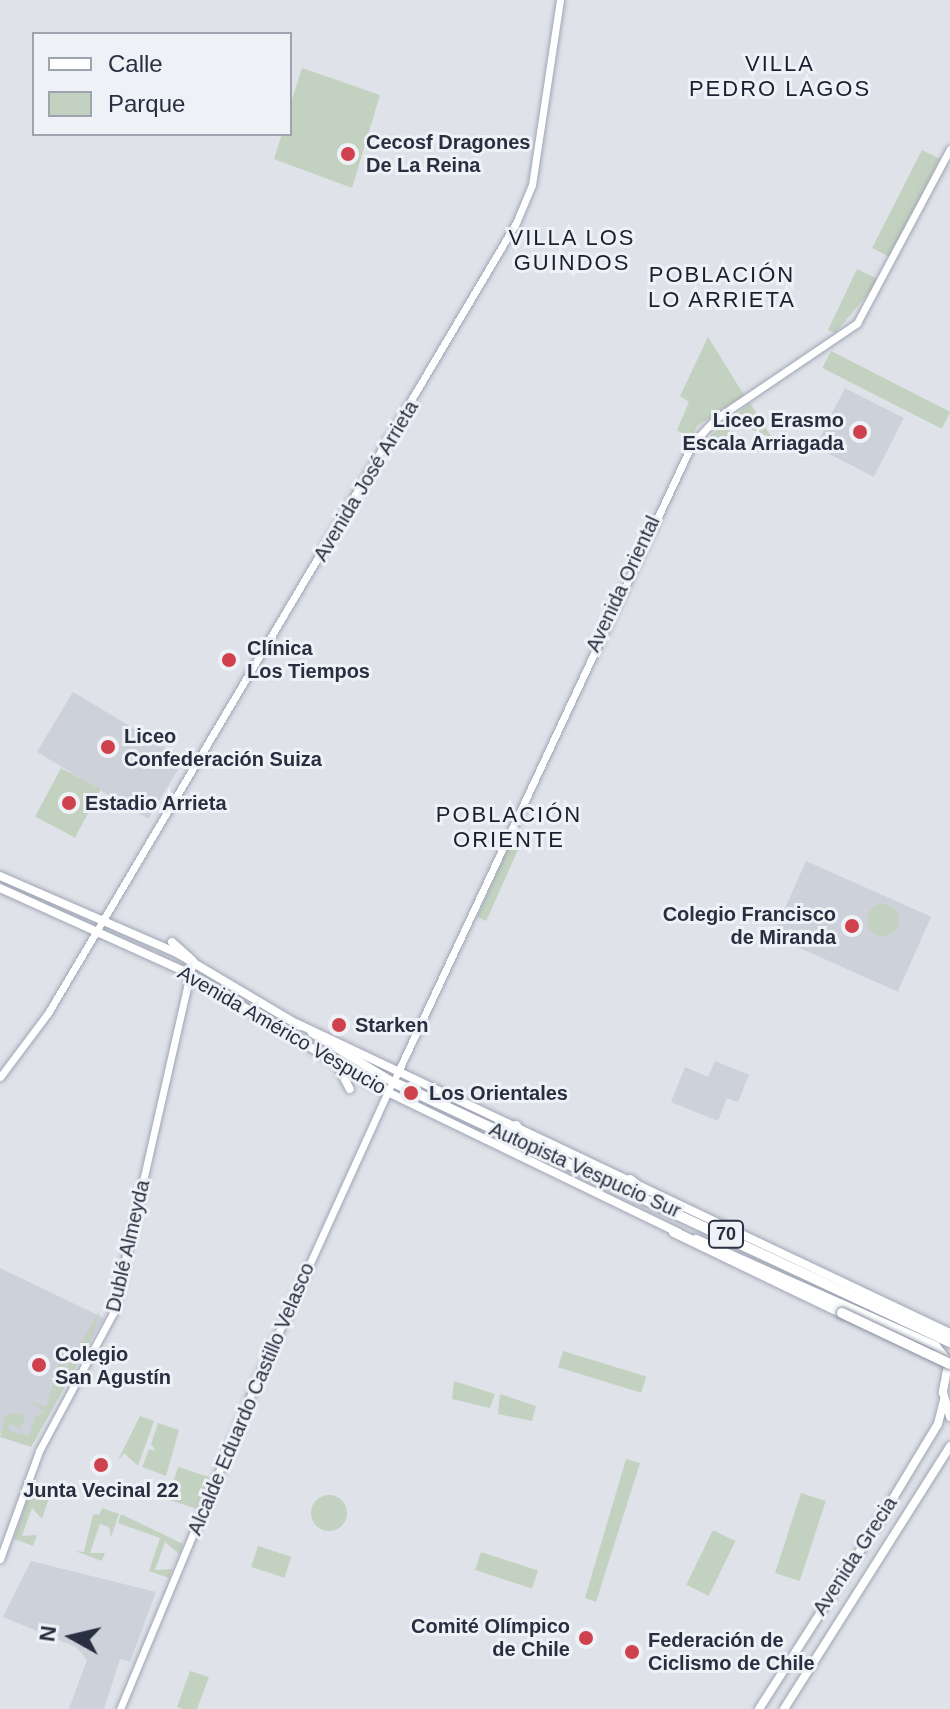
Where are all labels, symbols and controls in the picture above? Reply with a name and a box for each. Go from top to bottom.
legend [32,32,292,136]
text: Calle [108,50,163,77]
district label: VILLA PEDRO LAGOS [689,50,871,102]
text: Parque [108,90,185,117]
place label: Cecosf Dragones De La Reina [366,130,530,177]
marker: Cecosf Dragones De La Reina [337,143,359,165]
district label: VILLA LOS GUINDOS [508,224,636,276]
district label: POBLACIÓN LO ARRIETA [647,261,797,312]
street label: Avenida José Arrieta [308,396,424,566]
place label: Liceo Erasmo Escala Arriagada [682,408,844,455]
marker: Liceo Erasmo Escala Arriagada [851,423,869,441]
street label: Avenida Oriental [581,512,665,656]
place label: Clínica Los Tiempos [247,636,370,683]
marker: Clínica Los Tiempos [218,649,240,671]
place label: Liceo Confederación Suiza [124,724,322,771]
marker: Liceo Confederación Suiza [99,738,117,756]
place label: Estadio Arrieta [85,791,227,815]
marker: Estadio Arrieta [60,794,78,812]
district label: POBLACIÓN ORIENTE [436,801,582,852]
place label: Colegio Francisco de Miranda [663,902,836,949]
marker: Colegio Francisco de Miranda [843,917,861,935]
street label: Avenida Américo Vespucio [173,960,391,1100]
place label: Starken [355,1013,428,1037]
marker: Starken [330,1016,348,1034]
place label: Los Orientales [429,1081,568,1105]
marker: Los Orientales [400,1082,422,1104]
street label: Autopista Vespucio Sur [486,1117,684,1223]
street label: Dublé Almeyda [101,1177,155,1315]
road number: 70 [706,1220,746,1248]
street label: Alcalde Eduardo Castillo Velasco [183,1259,319,1539]
place label: Colegio San Agustín [55,1342,172,1389]
marker: Colegio San Agustín [30,1356,48,1374]
marker: Junta Vecinal 22 [92,1456,110,1474]
place label: Junta Vecinal 22 [23,1478,179,1502]
street label: Avenida Grecia [808,1492,902,1620]
north arrow [32,1597,112,1677]
place label: Comité Olímpico de Chile [411,1614,570,1661]
text: N [34,1624,61,1643]
place label: Federación de Ciclismo de Chile [648,1628,815,1675]
marker: Comité Olímpico de Chile [577,1629,595,1647]
marker: Federación de Ciclismo de Chile [623,1643,641,1661]

